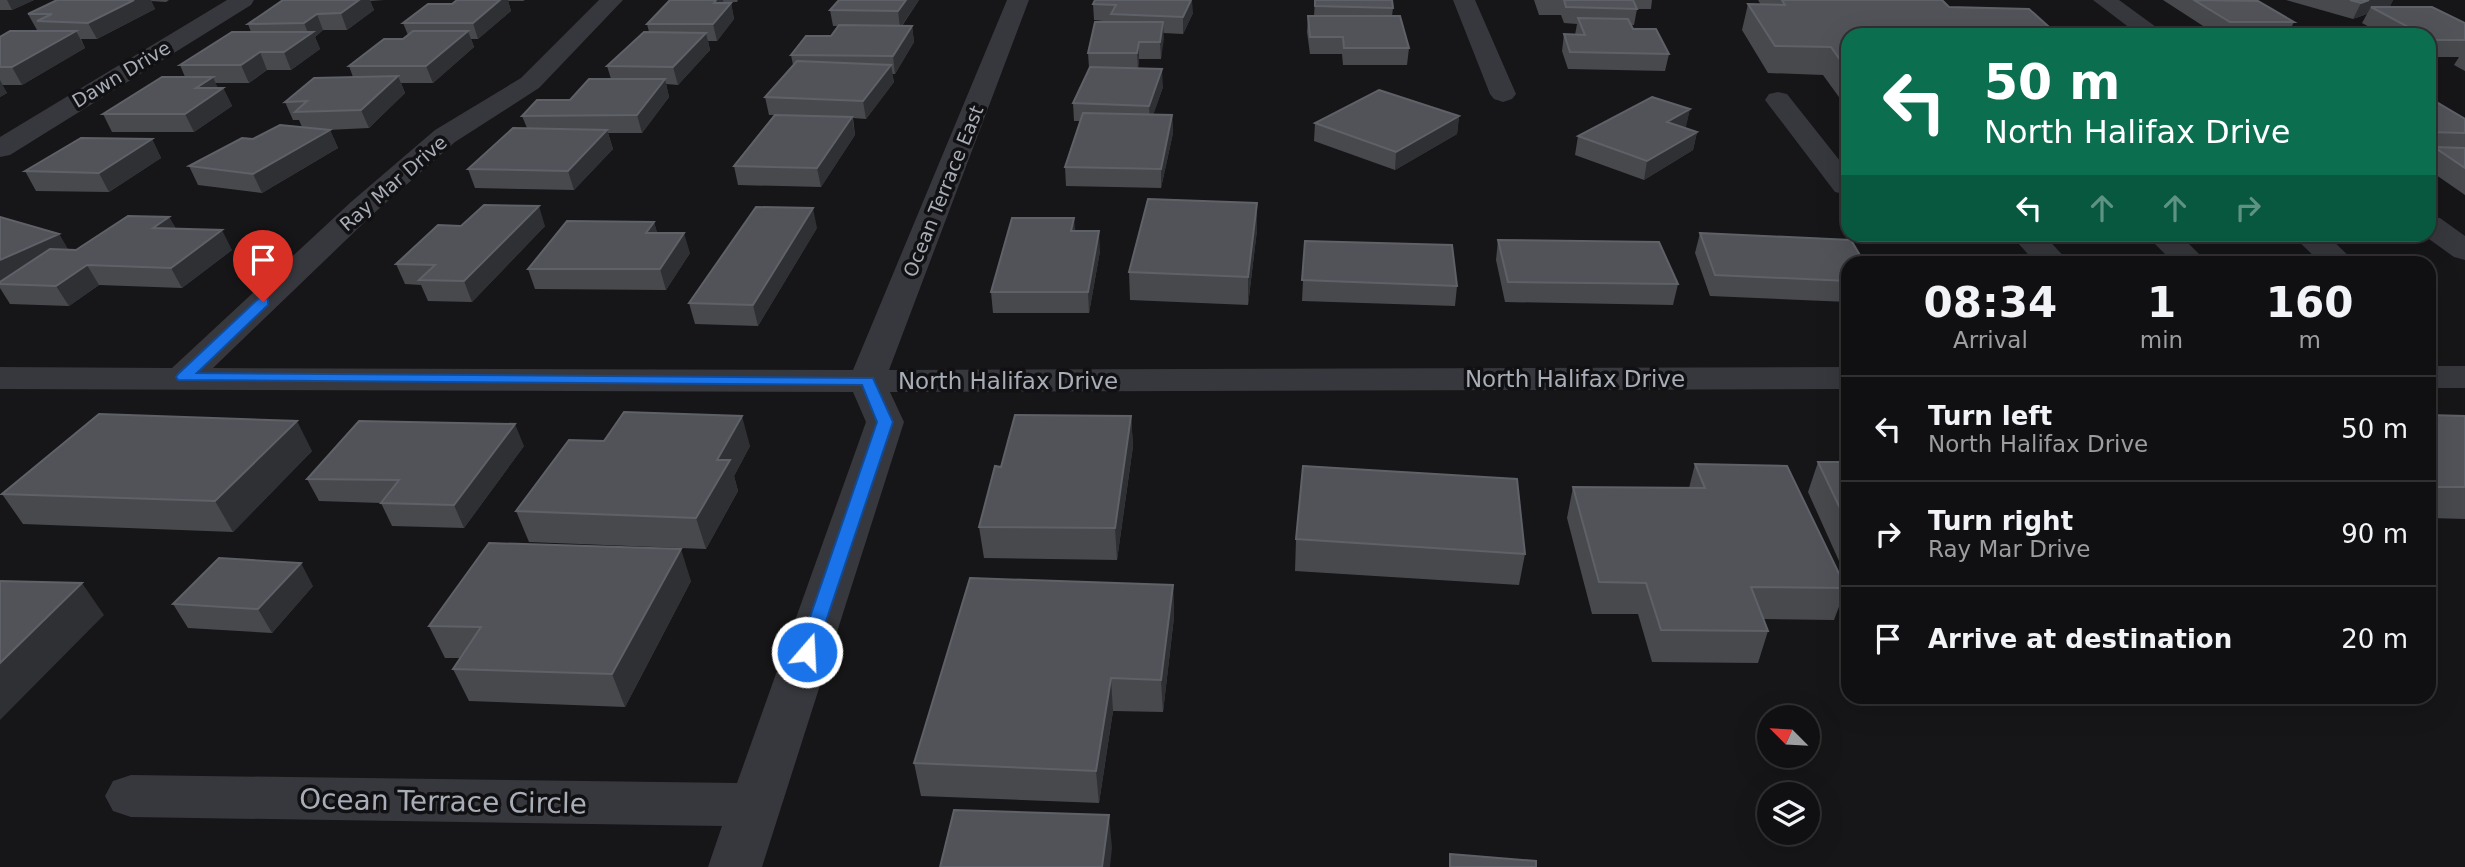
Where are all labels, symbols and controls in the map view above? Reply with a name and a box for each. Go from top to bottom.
street label: Dawn Drive [68,36,174,112]
text: 50 m [1984,54,2120,111]
icon: left [1869,56,1960,147]
street label: Ocean Terrace East [899,102,987,280]
text: North Halifax Drive [1984,113,2290,151]
street label: Ray Mar Drive [335,131,451,235]
icon: left [2010,189,2048,227]
icon: ahead [2083,189,2121,227]
icon: ahead [2156,189,2194,227]
icon: right [2229,189,2267,227]
pin [233,230,293,302]
icon: arrive [244,241,282,279]
text: 08:34 [1924,278,2057,327]
text: 1 [2147,278,2176,327]
text: 160 [2266,278,2353,327]
text: Arrival [1953,327,2028,353]
text: min [2140,327,2183,353]
text: m [2298,327,2321,353]
street label: North Halifax Drive [1465,366,1685,392]
street label: North Halifax Drive [898,368,1118,394]
text: Turn left [1928,401,2052,431]
icon: left [1869,410,1907,448]
text: 50 m [2341,414,2408,444]
text: North Halifax Drive [1928,431,2148,457]
text: Turn right [1928,506,2073,536]
icon: right [1869,515,1907,553]
text: 90 m [2341,519,2408,549]
text: Ray Mar Drive [1928,536,2091,562]
position arrow [770,615,844,689]
icon: arrive [1869,620,1907,658]
text: Arrive at destination [1928,624,2232,654]
text: 20 m [2341,624,2408,654]
north arrow [1757,705,1820,768]
map controls [1757,705,1820,845]
street label: Ocean Terrace Circle [299,782,587,821]
button: layers [1757,782,1820,845]

